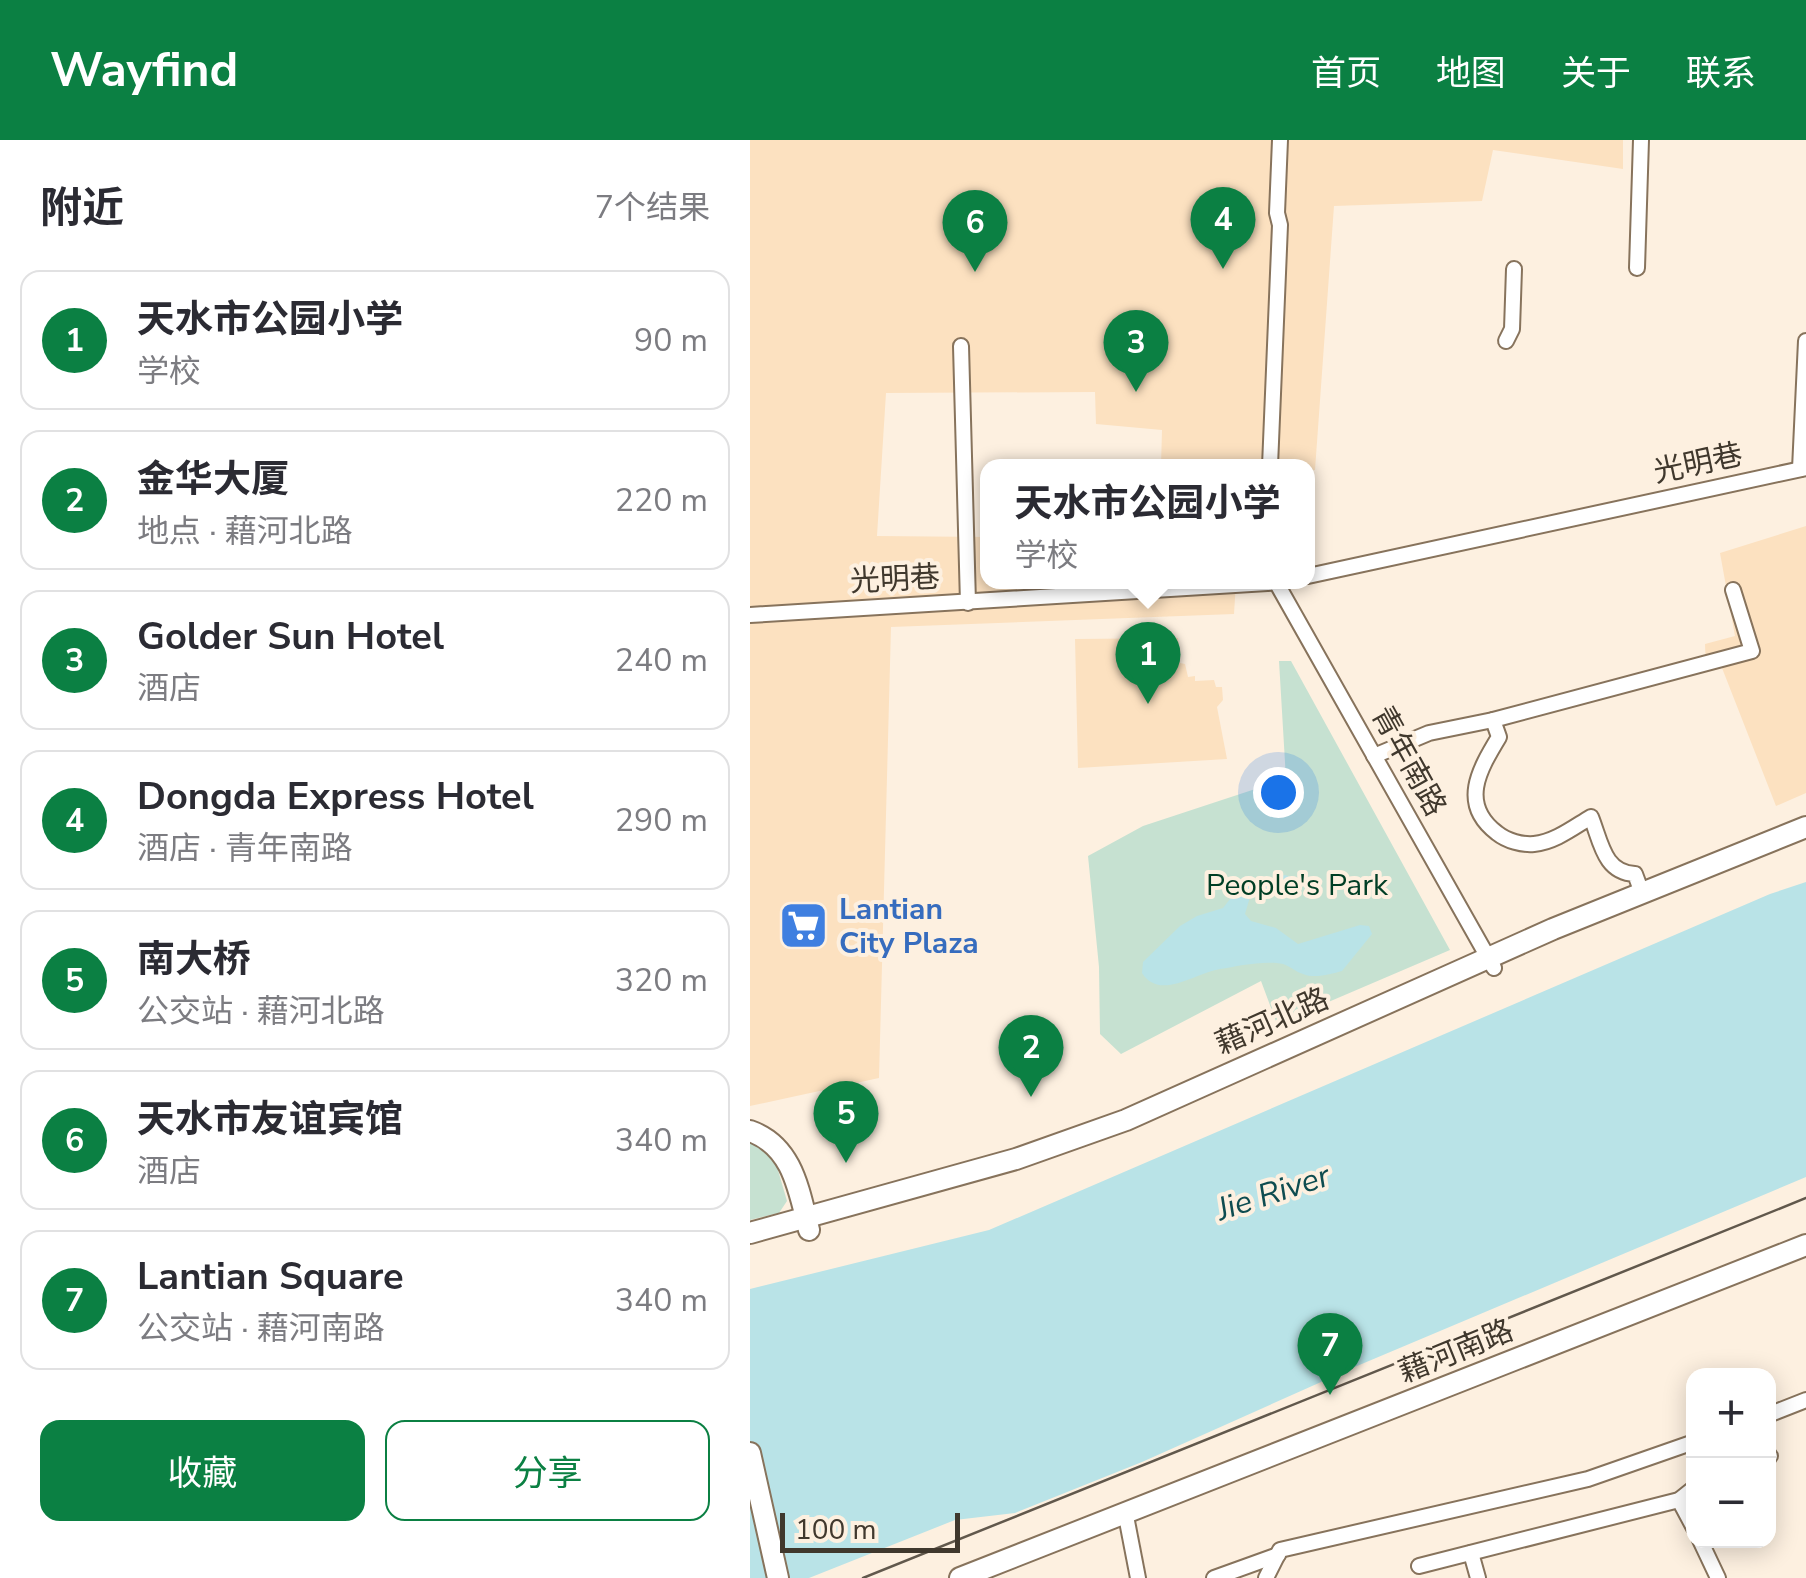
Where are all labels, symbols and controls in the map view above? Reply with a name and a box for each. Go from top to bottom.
text: Wayfind [50,37,238,103]
text: 首页 [1311,50,1381,97]
text: 地图 [1436,50,1506,97]
text: 关于 [1561,50,1631,97]
text: 联系 [1686,50,1756,97]
text: 附近 [40,180,124,237]
text: 7个结果 [595,186,710,229]
pin: 4 [1190,186,1256,269]
pin: 6 [942,189,1008,272]
text: 天水市公园小学 [137,294,403,345]
pin: 3 [1104,310,1168,392]
text: 1 [65,319,84,362]
text: 90 m [634,319,708,362]
text: 学校 [137,350,201,393]
street label: 光明巷 [1650,434,1746,493]
text: 金华大厦 [137,454,289,505]
popup [980,459,1315,589]
text: 天水市公园小学 [1014,478,1281,529]
text: 2 [65,479,84,522]
text: 220 m [615,479,708,522]
text: 地点 · 藉河北路 [137,510,353,553]
text: 学校 [1014,534,1079,577]
street label: 光明巷 [849,557,941,602]
text: Golder Sun Hotel [137,611,444,662]
pin: 1 [1116,622,1180,704]
text: 3 [65,639,84,682]
text: 240 m [615,639,708,682]
text: 酒店 [137,667,201,710]
street label: 青年南路 [1362,699,1456,824]
your location [1253,767,1304,818]
text: Dongda Express Hotel [137,771,534,822]
text: 4 [65,799,84,842]
text: 290 m [615,799,708,842]
text: 酒店 · 青年南路 [137,827,353,870]
park label: People's Park [1206,865,1389,906]
place label: Lantian City Plaza [839,889,979,964]
supermarket icon: Lantian City Plaza [778,900,830,952]
text: 南大桥 [137,934,251,985]
text: 5 [65,959,84,1002]
text: 320 m [615,959,708,1002]
street label: 藉河北路 [1209,978,1335,1065]
text: 公交站 · 藉河北路 [137,990,385,1033]
pin: 2 [998,1014,1064,1097]
pin: 5 [814,1080,878,1163]
text: 天水市友谊宾馆 [137,1094,403,1145]
text: 6 [65,1119,84,1162]
text: 340 m [615,1119,708,1162]
text: 酒店 [137,1150,201,1193]
water label: Jie River [1209,1154,1337,1232]
text: Lantian Square [137,1251,404,1302]
text: 7 [65,1279,84,1322]
text: 340 m [615,1279,708,1322]
text: 公交站 · 藉河南路 [137,1307,385,1350]
street label: 藉河南路 [1393,1310,1519,1393]
pin: 7 [1298,1312,1362,1395]
map controls [1686,1368,1776,1548]
button: + [1686,1368,1776,1458]
button: 收藏 [40,1420,365,1521]
button: 分享 [385,1420,710,1521]
button: − [1686,1458,1776,1548]
scale bar [780,1508,960,1552]
text: 100 m [795,1511,877,1549]

